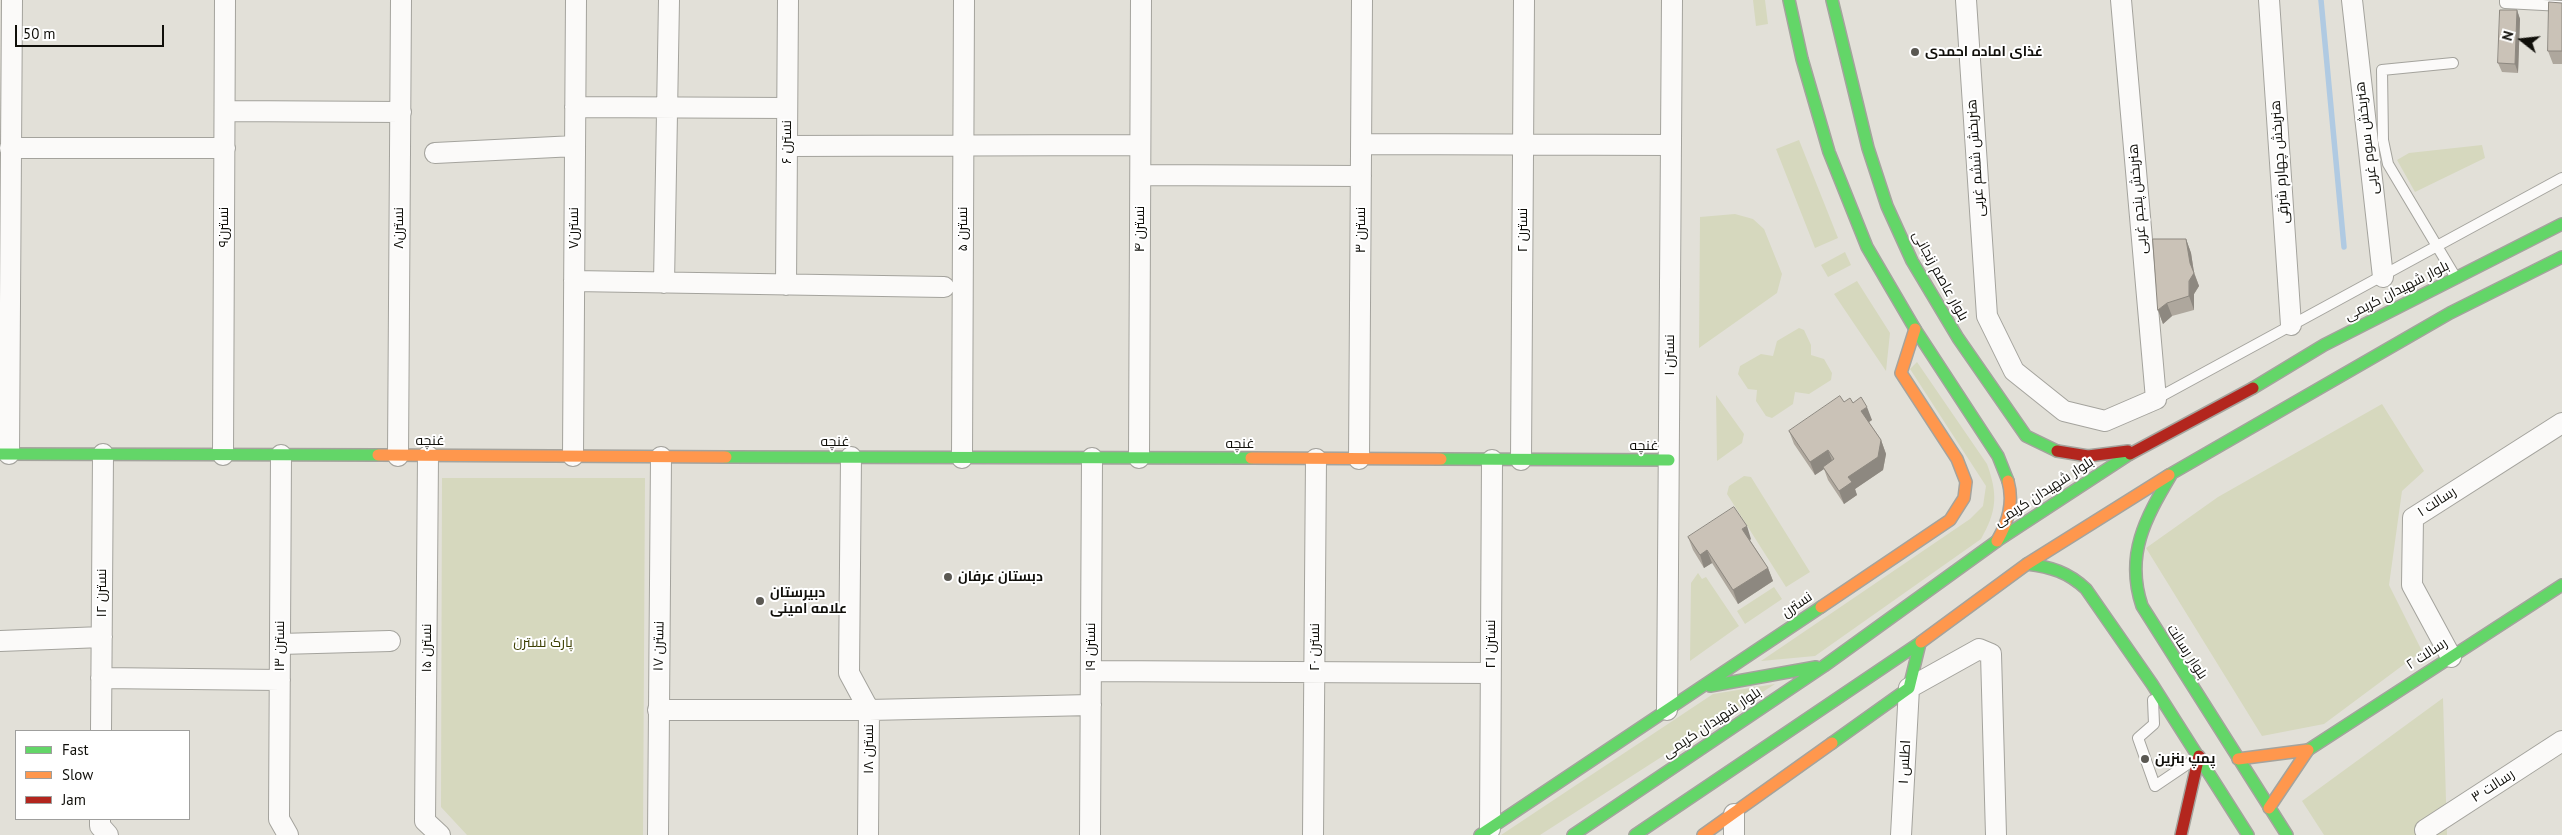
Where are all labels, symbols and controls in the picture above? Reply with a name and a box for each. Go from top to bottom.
scale bar [18,15,166,47]
north arrow [2497,15,2547,65]
text: 50 m [23,24,56,43]
text: N [2498,29,2517,43]
place label: غذای اماده احمدی [1925,44,2043,60]
marker: غذای اماده احمدی [1909,46,1921,58]
street label: هنربخش سوم غربی [2352,81,2382,195]
street label: هنربخش ششم غربی [1964,99,1988,217]
street label: هنربخش چهارم شرقی [2267,100,2293,224]
street label: نسترن ۶ [779,120,795,164]
street label: هنربخش پنجم غربی [2125,143,2151,255]
street label: نسترن ۴ [1132,206,1148,252]
street label: نسترن۹ [216,207,232,247]
street label: نسترن۸ [391,207,407,249]
street label: نسترن۷ [566,207,582,249]
street label: نسترن ۵ [955,207,971,251]
street label: نسترن ۳ [1353,207,1369,253]
street label: نسترن ۲ [1515,208,1531,252]
street label: بلوار عاصم زنجانی [1908,228,1972,324]
street label: بلوار شهیدان کریمی [2342,257,2452,325]
street label: نسترن ۱ [1662,334,1678,376]
street label: غنچه [416,433,444,449]
street label: غنچه [821,434,849,450]
street label: غنچه [1226,436,1254,452]
street label: غنچه [1630,438,1658,454]
street label: بلوار شهیدان کریمی [1991,454,2097,530]
street label: رسالت ۱ [2415,483,2459,521]
street label: نسترن ۱۲ [94,569,110,617]
place label: دبستان عرفان [958,569,1043,585]
marker: دبستان عرفان [942,571,954,583]
place label: دبیرستان علامه امینی [770,585,847,618]
street label: نسترن [1778,589,1816,621]
marker: دبیرستان علامه امینی [754,595,766,607]
street label: نسترن ۲۱ [1483,620,1499,668]
street label: نسترن ۱۳ [272,621,288,671]
street label: نسترن ۱۷ [650,621,668,671]
street label: بلوار رسالت [2163,621,2211,683]
street label: نسترن ۱۵ [419,623,435,673]
street label: نسترن ۱۹ [1083,623,1099,671]
street label: نسترن ۲۰ [1307,623,1323,671]
street label: رسالت ۲ [2403,634,2451,674]
park label: پارک نسترن [513,635,573,651]
street label: بلوار شهیدان کریمی [1660,684,1764,762]
street label: نسترن ۱۸ [861,724,877,774]
legend [15,730,190,820]
text: Fast [62,740,89,759]
street label: اطلس ۱ [1895,740,1915,784]
place label: پمپ بنزین [2155,751,2215,767]
marker: پمپ بنزین [2139,753,2151,765]
text: Slow [62,765,93,784]
street label: رسالت ۳ [2468,766,2518,806]
text: Jam [62,790,86,809]

